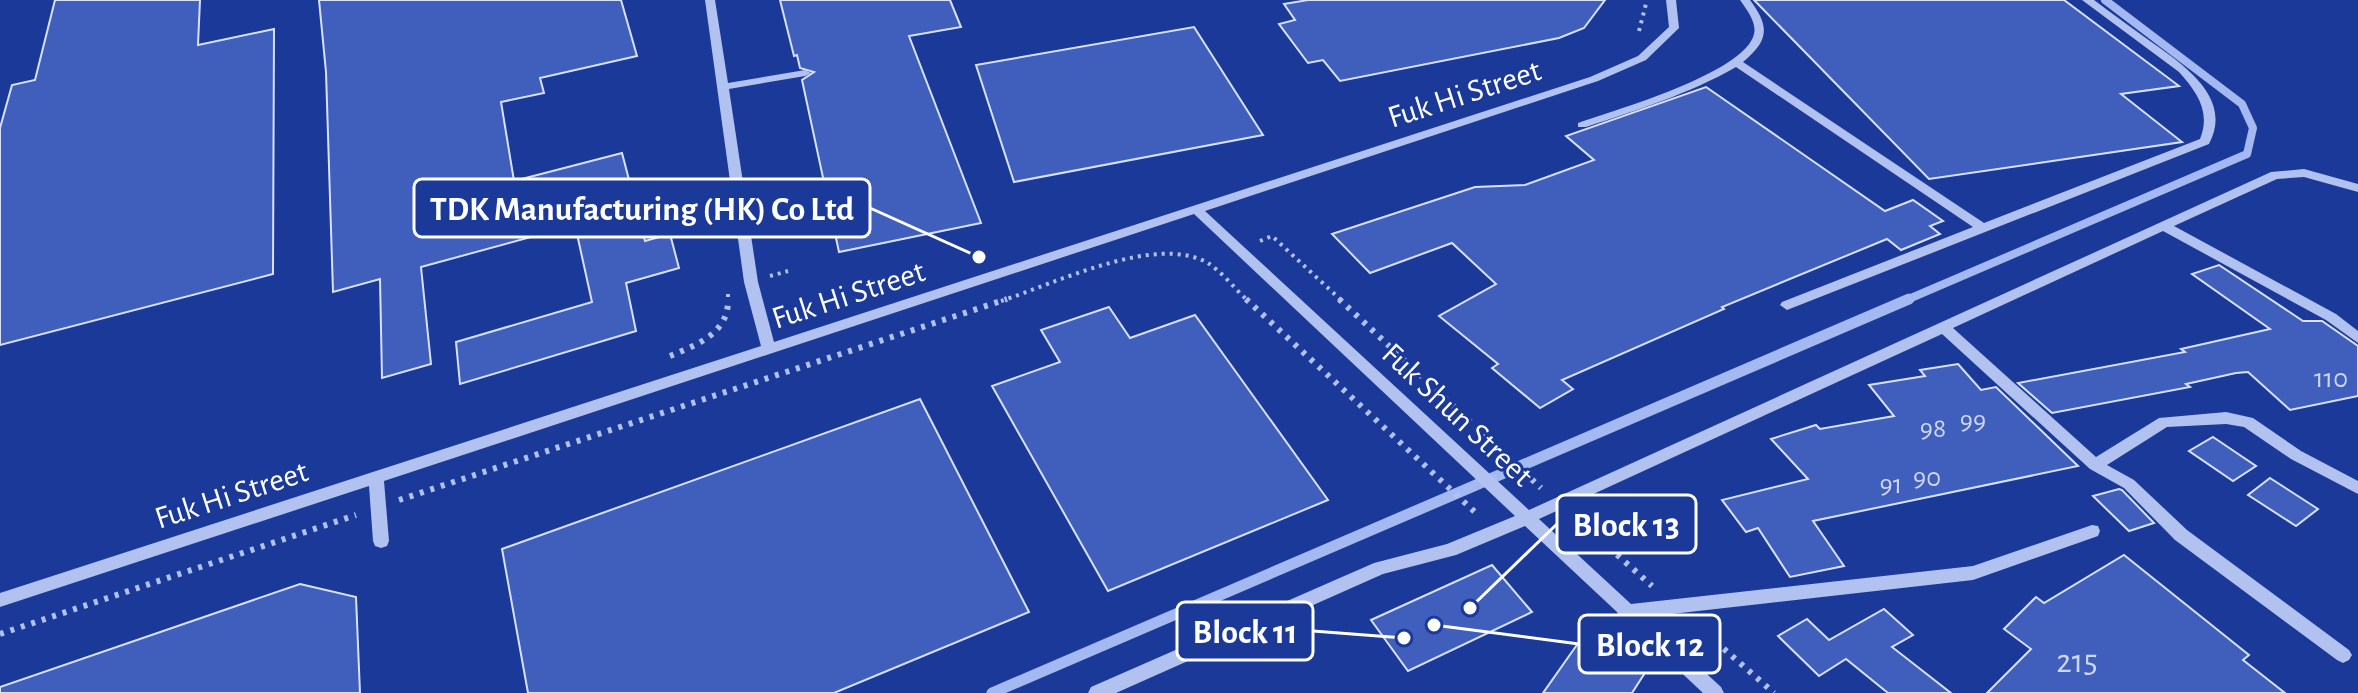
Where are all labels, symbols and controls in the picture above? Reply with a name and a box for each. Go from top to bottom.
street label: Fuk Hi Street [1384,54,1545,134]
callout: TDK Manufacturing (HK) Co Ltd [414,179,870,237]
text: TDK Manufacturing (HK) Co Ltd [430,193,854,227]
street label: Fuk Hi Street [768,255,929,335]
street label: Fuk Shun Street [1376,337,1539,492]
house number: 110 [2314,365,2348,393]
house number: 99 [1960,407,1986,435]
house number: 98 [1920,415,1946,443]
street label: Fuk Hi Street [151,455,312,535]
house number: 90 [1913,464,1941,492]
house number: 91 [1880,471,1902,499]
callout: Block 13 [1557,495,1696,553]
text: Block 13 [1572,509,1680,543]
callout: Block 11 [1177,602,1313,660]
callout: Block 12 [1579,615,1720,673]
text: Block 11 [1193,616,1297,650]
text: Block 12 [1596,629,1704,663]
house number: 215 [2056,645,2098,679]

